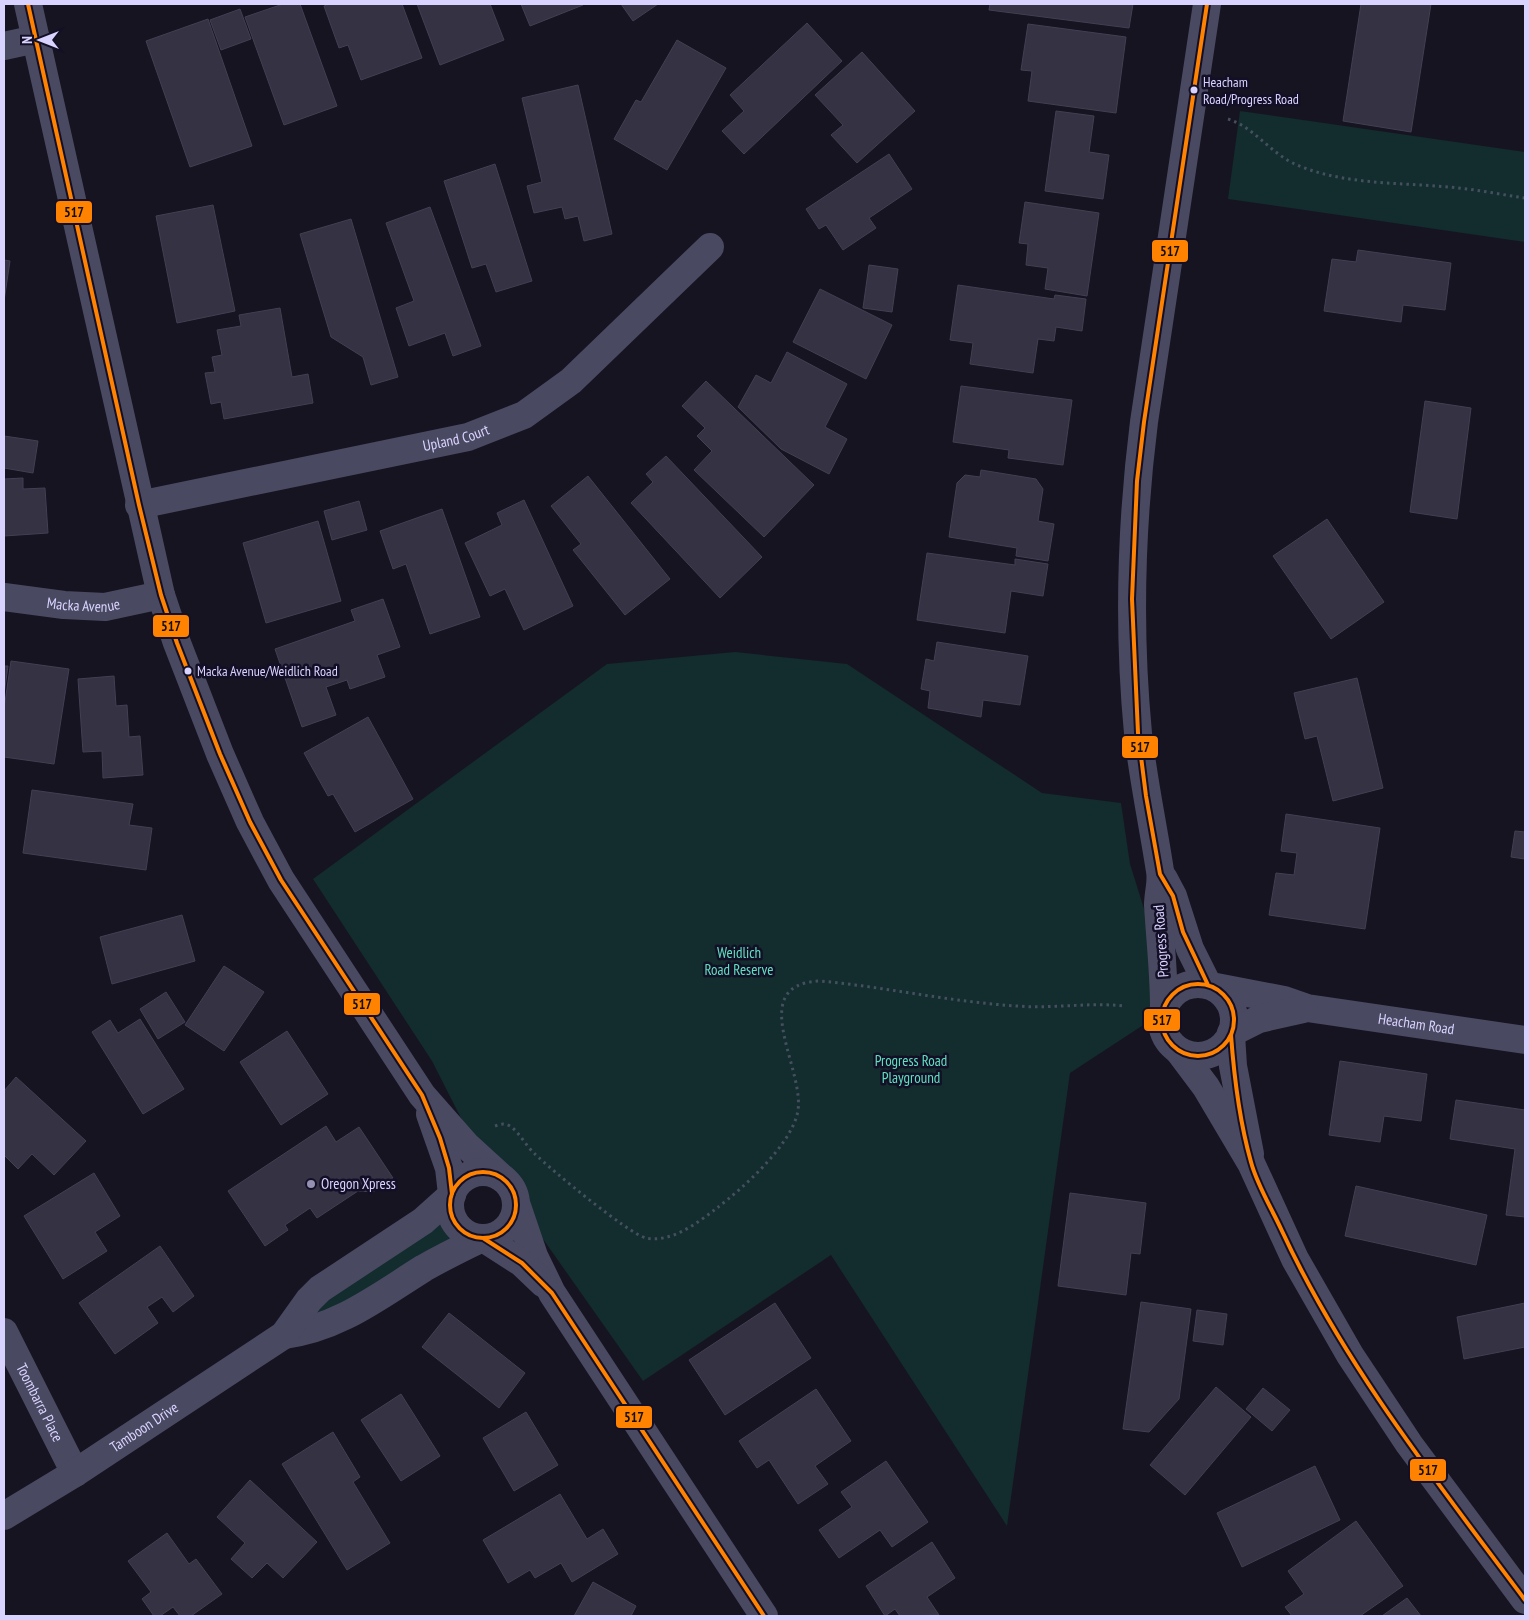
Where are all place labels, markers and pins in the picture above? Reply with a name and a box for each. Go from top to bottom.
place label: Heacham Road/Progress Road [1203,73,1299,108]
marker: Heacham Road/Progress Road [1189,85,1199,95]
place label: Macka Avenue/Weidlich Road [197,662,338,680]
marker: Macka Avenue/Weidlich Road [183,666,193,676]
place label: Oregon Xpress [321,1174,396,1193]
marker: Oregon Xpress [305,1178,317,1190]

